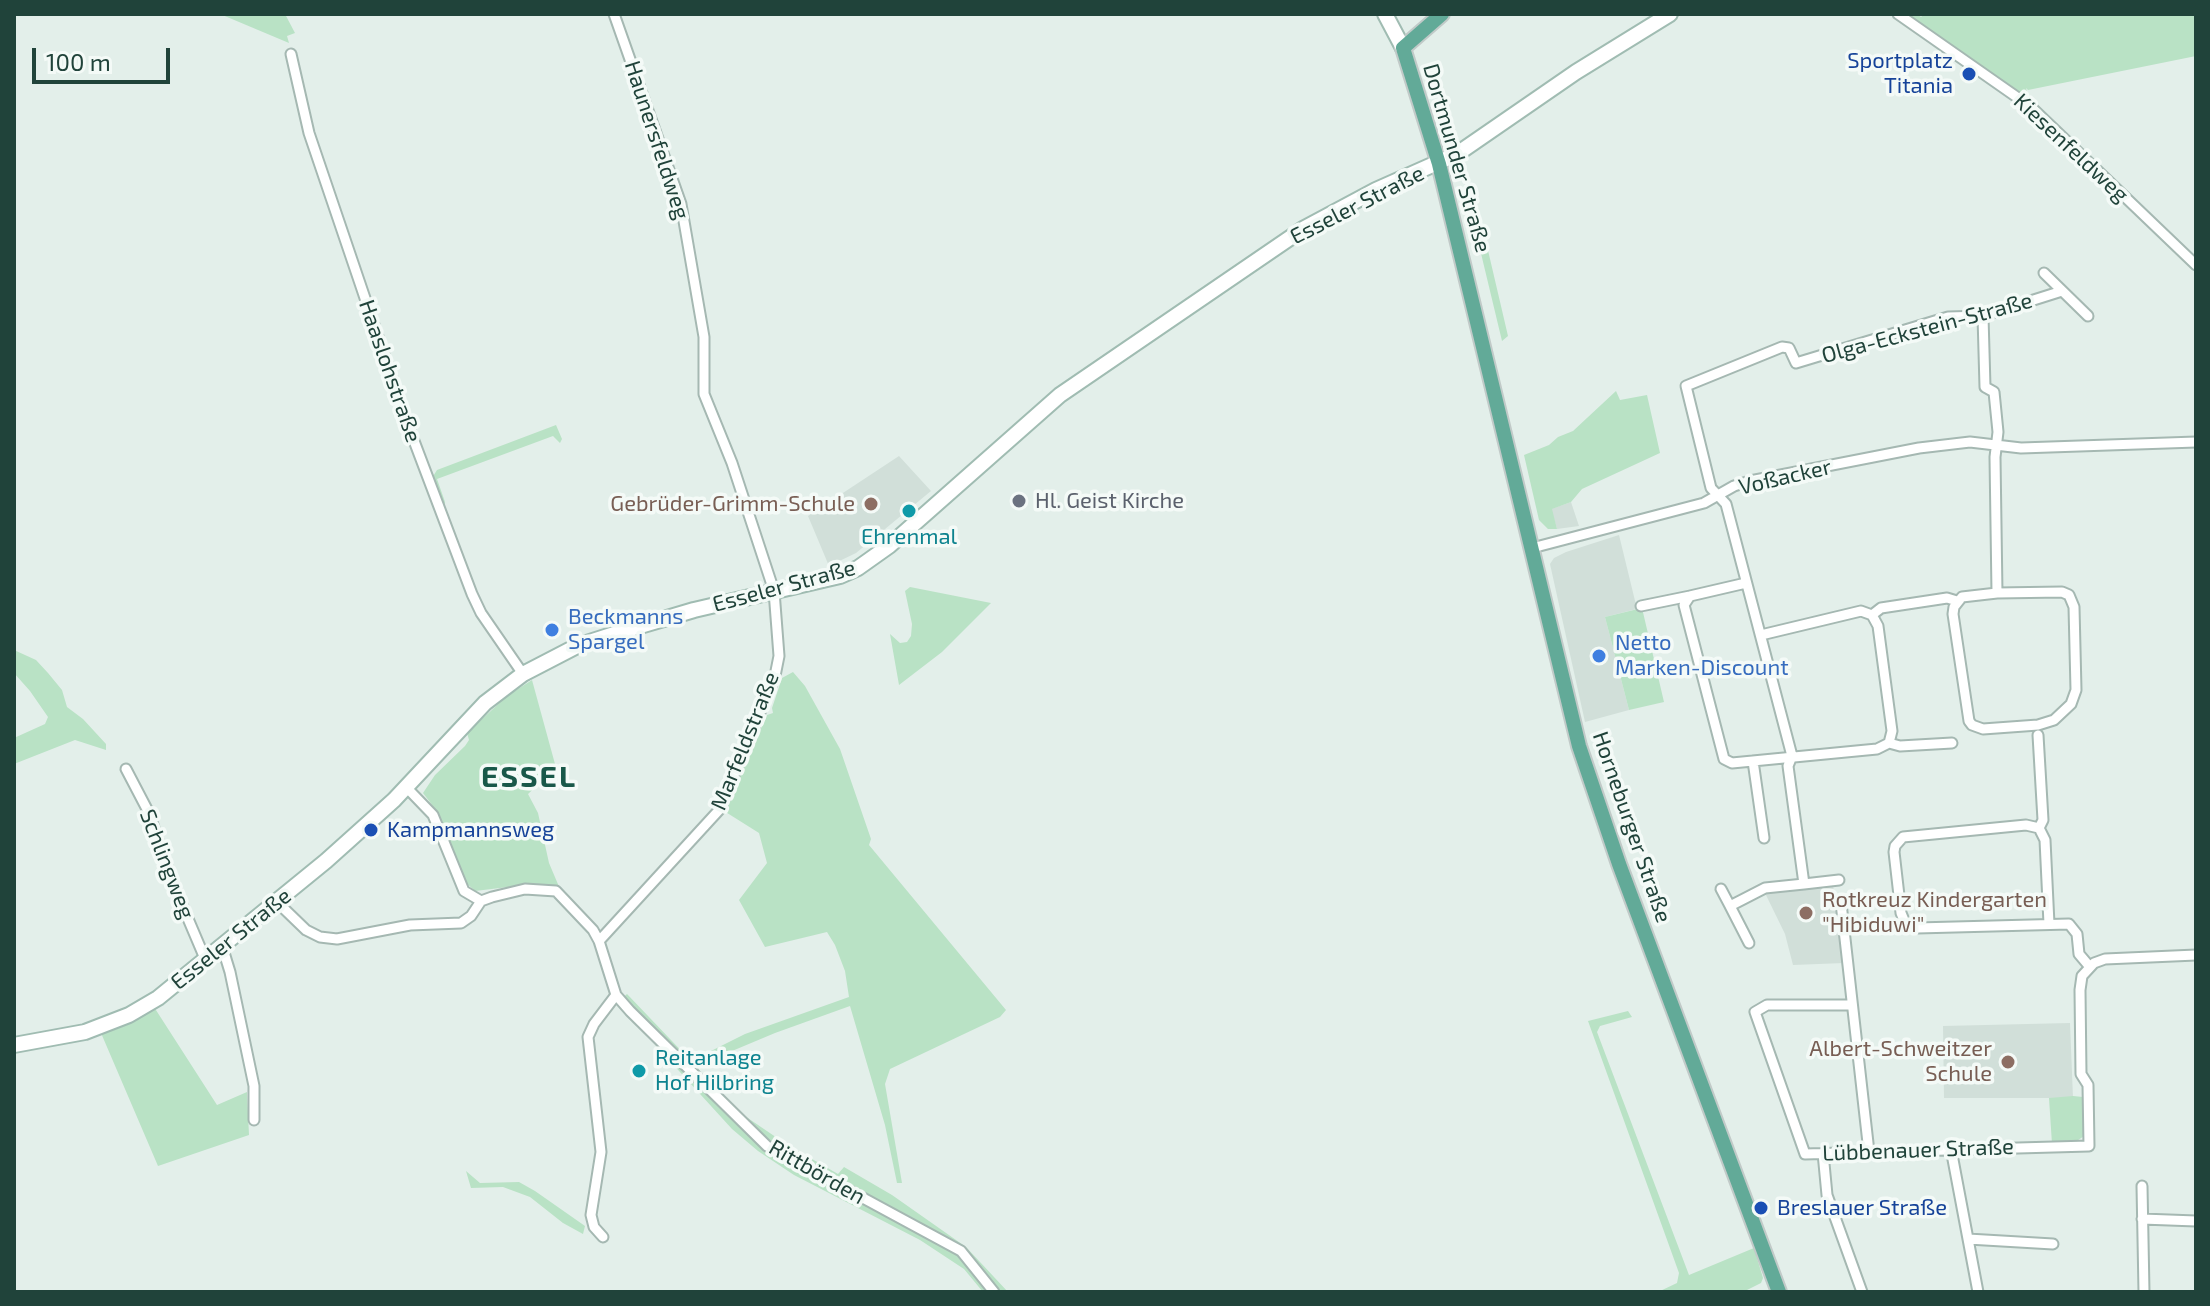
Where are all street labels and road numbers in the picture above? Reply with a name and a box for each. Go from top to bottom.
street label: Haunersfeldweg [619,57,695,223]
street label: Dortmunder Straße [1417,61,1497,255]
street label: Kiesenfeldweg [2008,88,2134,208]
street label: Esseler Straße [1286,160,1428,250]
street label: Olga-Eckstein-Straße [1819,287,2035,369]
street label: Haaslohstraße [353,296,427,446]
street label: Voßacker [1736,454,1834,500]
street label: Esseler Straße [710,554,858,618]
street label: Marfeldstraße [705,668,785,814]
street label: Horneburger Straße [1587,728,1677,926]
street label: Schlingweg [134,806,200,922]
street label: Esseler Straße [166,883,296,995]
street label: Lübbenauer Straße [1822,1133,2014,1167]
street label: Rittbörden [764,1134,870,1210]

